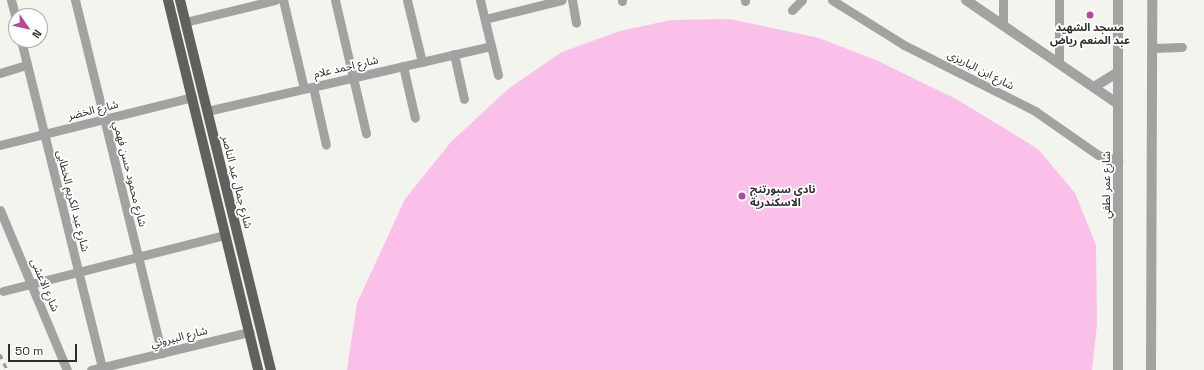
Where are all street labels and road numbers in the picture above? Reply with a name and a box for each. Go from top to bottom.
street label: شارع ابن الباريزى [946,48,1016,92]
street label: شارع احمد علام [312,53,380,81]
street label: شارع الخضر [66,97,120,123]
street label: شارع محمود حسن فهمي [110,120,150,228]
street label: شارع جمال عبد الناصر [219,134,255,230]
street label: شارع عبد الكريم الخطابى [54,149,92,253]
street label: شارع عمر لطفي [1099,151,1113,219]
street label: شارع الاعشى [28,257,62,313]
street label: شارع البيروني [149,324,209,350]

